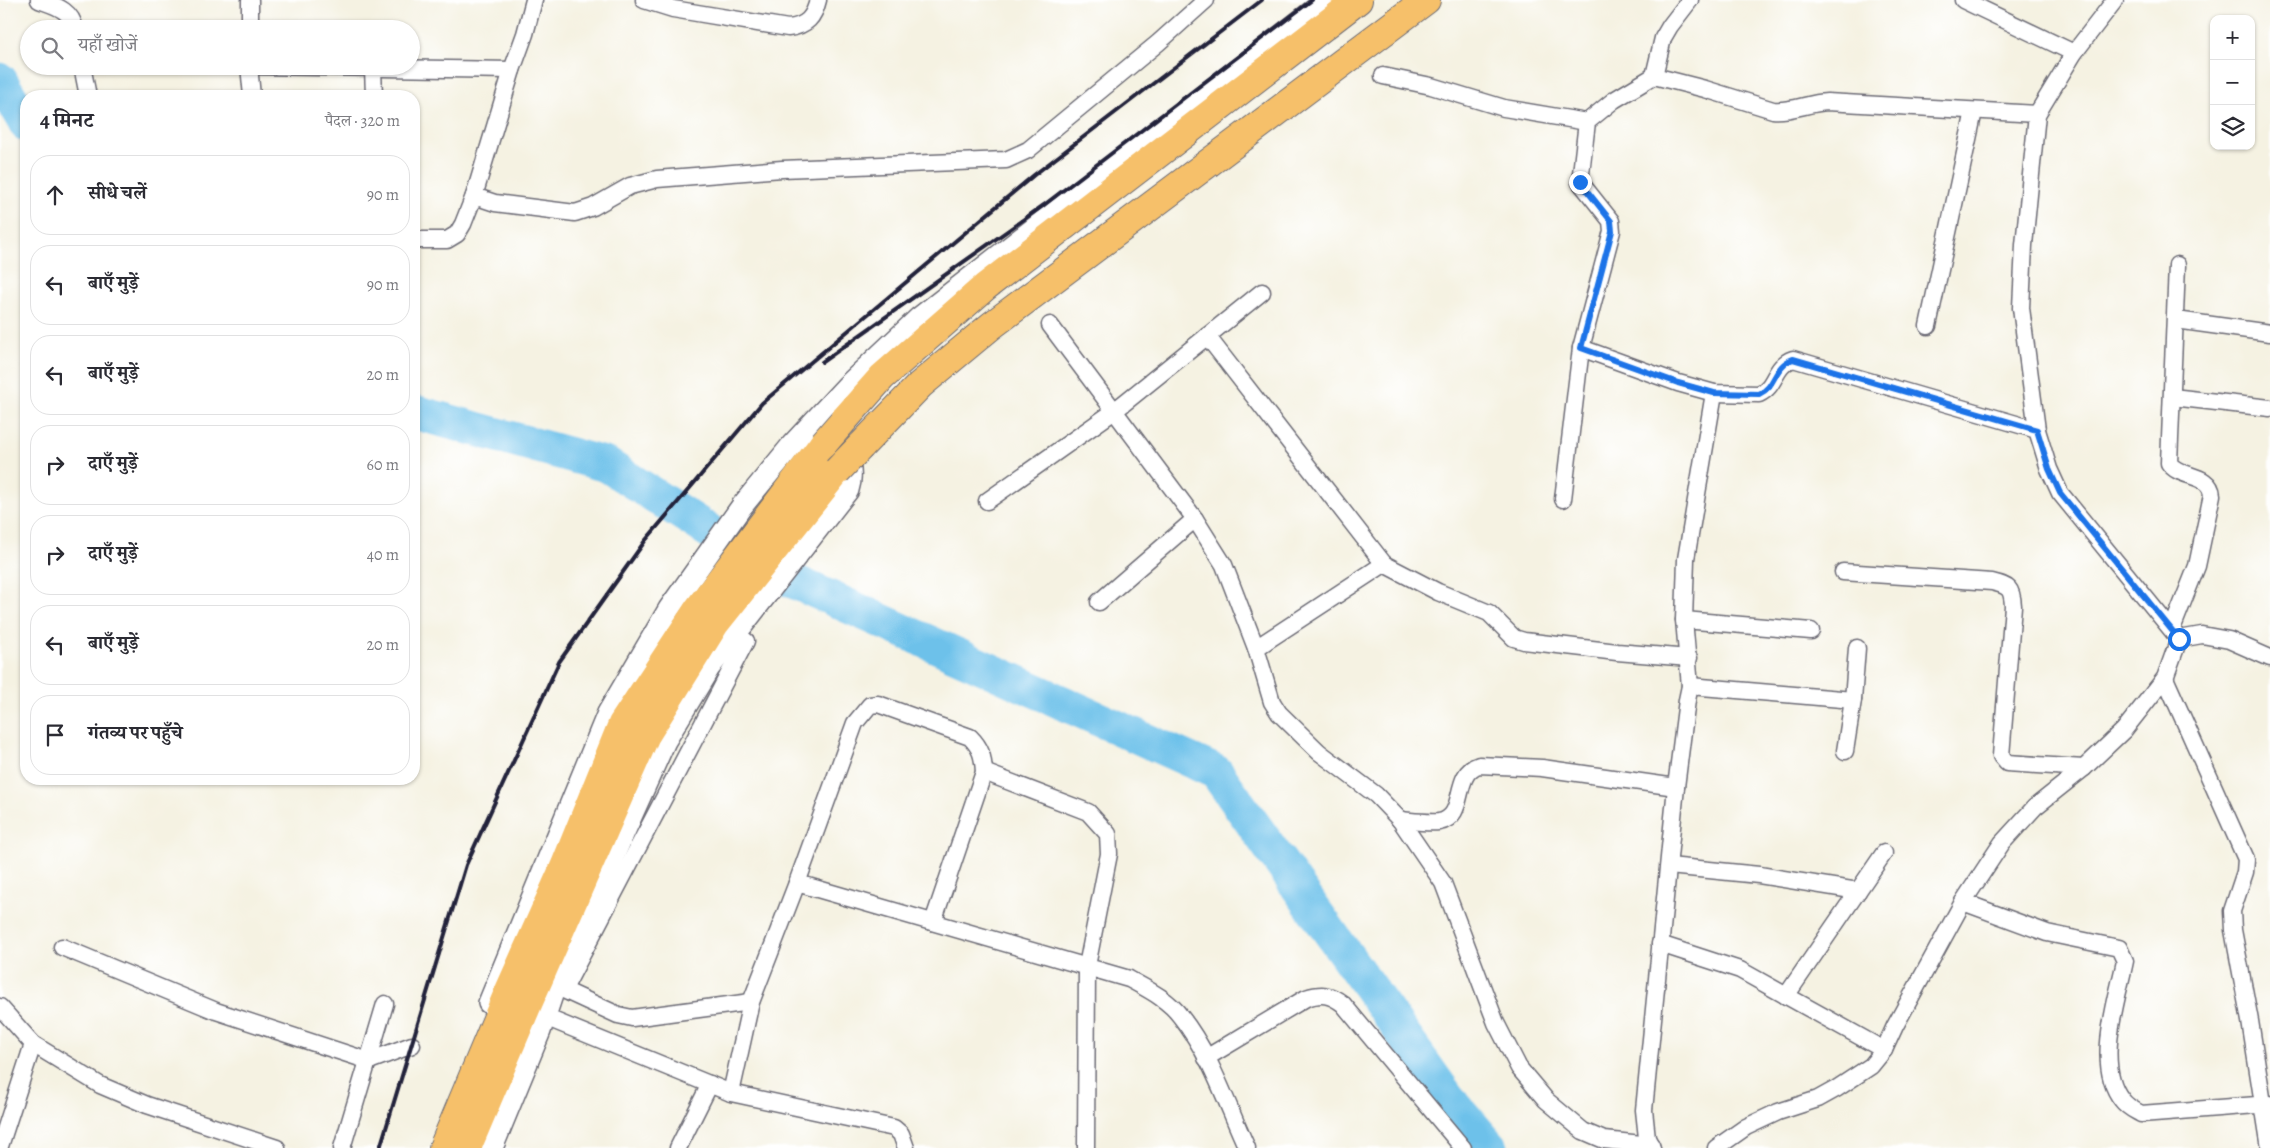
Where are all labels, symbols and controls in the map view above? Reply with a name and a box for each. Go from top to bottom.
map controls [2210,15,2255,150]
button: + [2210,15,2255,60]
search box [20,20,420,75]
text: यहाँ खोजें [78,32,137,58]
icon: search [38,34,66,62]
button: − [2210,60,2255,105]
button: layers [2210,105,2255,150]
text: 4 मिनट [40,106,93,134]
text: पैदल · 320 m [325,110,400,132]
route end [1569,171,1592,194]
text: सीधे चलें [88,180,146,206]
icon: ahead [41,181,69,209]
text: 90 m [367,184,399,206]
text: बाएँ मुड़ें [88,270,138,296]
icon: left [41,271,69,299]
text: 90 m [367,274,399,296]
text: बाएँ मुड़ें [88,360,138,386]
icon: left [41,361,69,389]
text: 20 m [366,364,399,386]
text: दाएँ मुड़ें [88,450,138,476]
icon: right [41,451,69,479]
text: 60 m [367,454,399,476]
text: दाएँ मुड़ें [88,540,138,566]
icon: right [41,541,69,569]
text: 40 m [367,544,399,566]
route start [2168,628,2191,651]
text: बाएँ मुड़ें [88,630,138,656]
icon: left [41,631,69,659]
text: 20 m [366,634,399,656]
text: गंतव्य पर पहुँचे [88,720,183,746]
icon: arrive [41,721,69,749]

